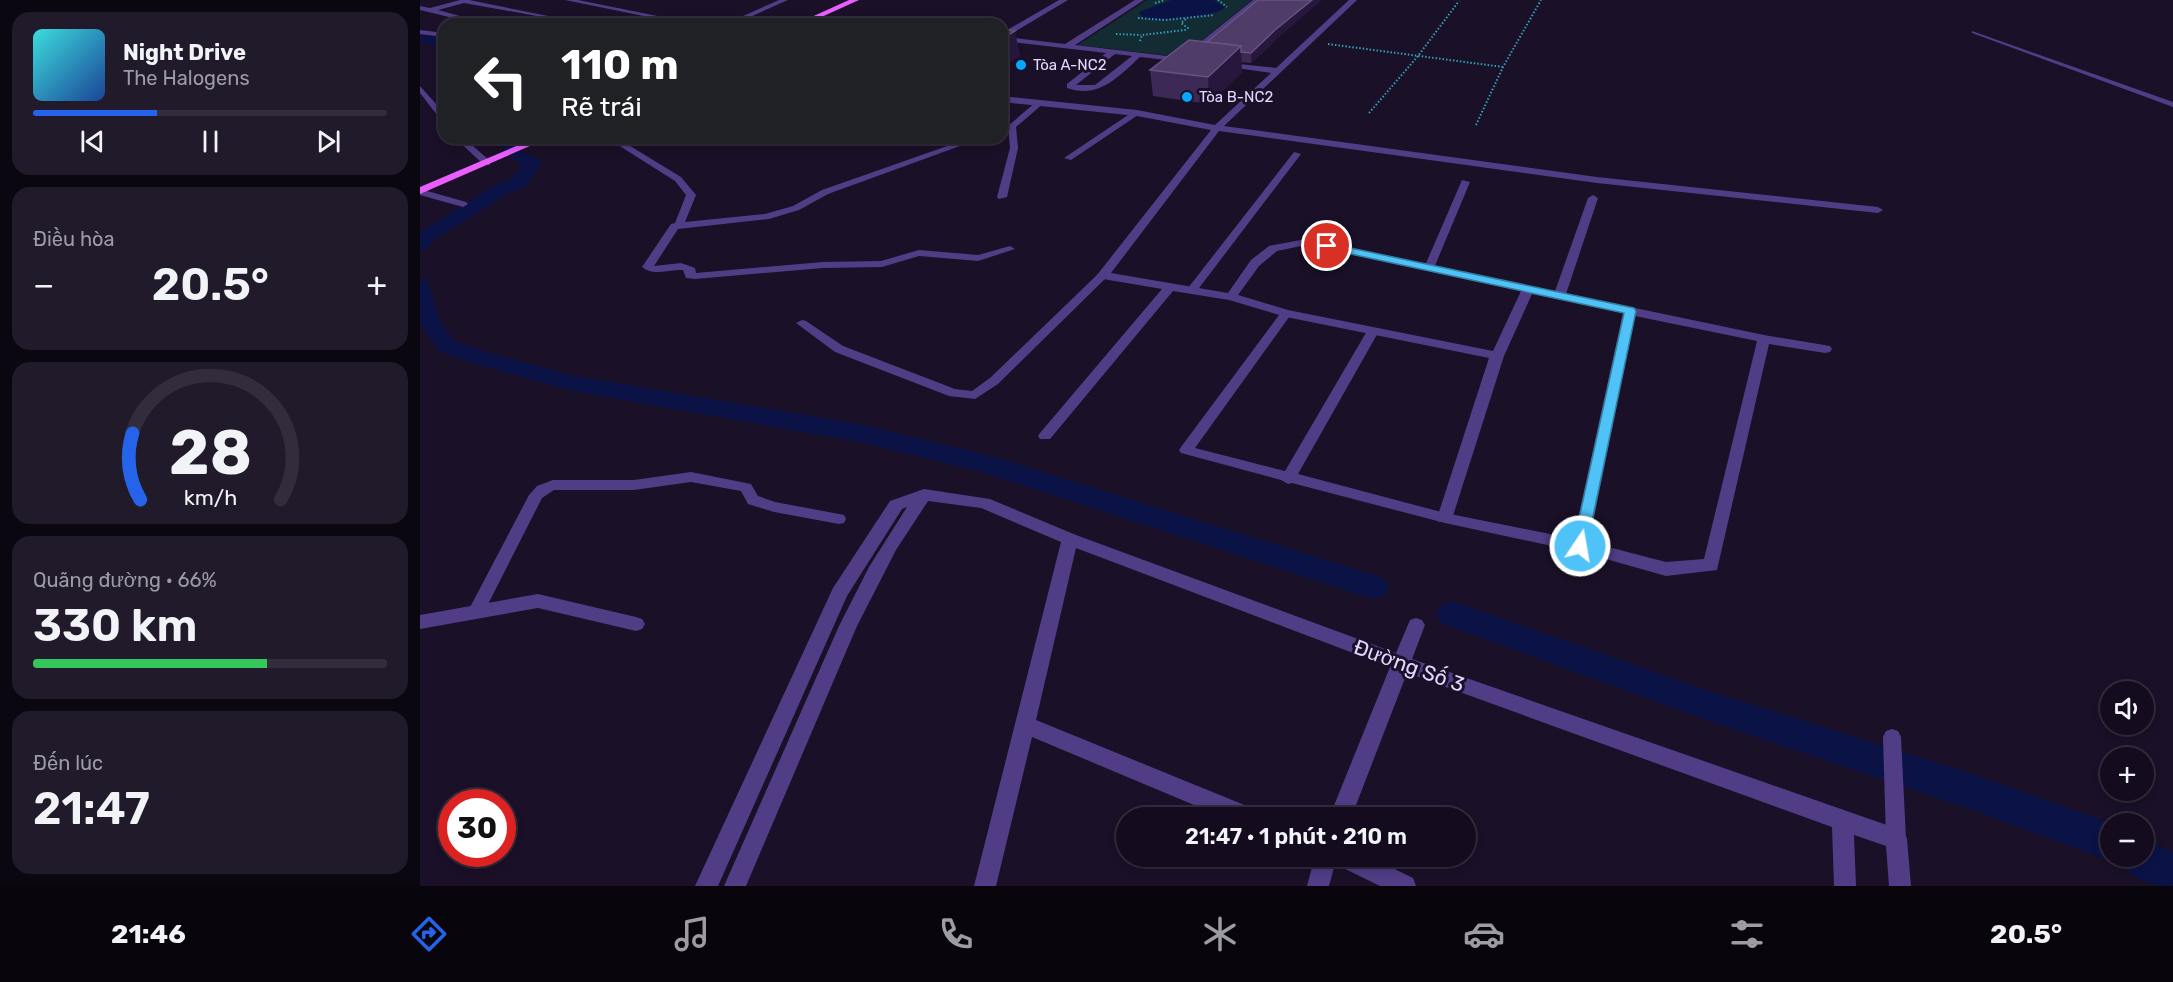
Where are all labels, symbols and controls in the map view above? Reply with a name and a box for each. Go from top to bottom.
text: Night Drive [123,39,246,66]
text: 110 m [561,40,679,90]
icon: left [462,42,540,120]
place label: Tòa A-NC2 [1033,56,1107,74]
marker: Tòa A-NC2 [1014,58,1028,72]
text: The Halogens [123,66,250,90]
place label: Tòa B-NC2 [1199,88,1273,106]
marker: Tòa B-NC2 [1180,90,1194,104]
text: Rẽ trái [561,91,642,123]
icon: previous [76,125,109,158]
icon: pause [194,125,227,158]
icon: next [312,125,345,158]
pin [1301,220,1352,271]
text: Điều hòa [33,227,115,251]
icon: arrive [1310,229,1343,262]
text: 20.5° [152,258,269,311]
text: − [33,265,54,304]
text: + [366,265,387,304]
text: 28 [169,416,251,490]
text: km/h [183,485,237,510]
position arrow [1548,514,1612,578]
text: Quãng đường · 66% [33,568,217,592]
text: 330 km [33,599,197,652]
street label: Đường Số 3 [1350,634,1468,697]
map controls [2100,681,2154,867]
button: sound [2100,681,2154,735]
button: + [2100,747,2154,801]
text: Đến lúc [33,751,103,775]
text: 21:47 [33,782,150,835]
speed limit sign: 30 [438,789,516,867]
button: − [2100,813,2154,867]
text: 21:47 · 1 phút · 210 m [1185,823,1407,850]
icon: directions [408,913,450,955]
icon: music [671,913,713,955]
icon: phone [935,913,977,955]
icon: climate [1199,913,1241,955]
icon: car [1463,913,1505,955]
icon: filters [1726,913,1768,955]
text: 21:46 [111,918,186,950]
text: 20.5° [1990,918,2062,950]

